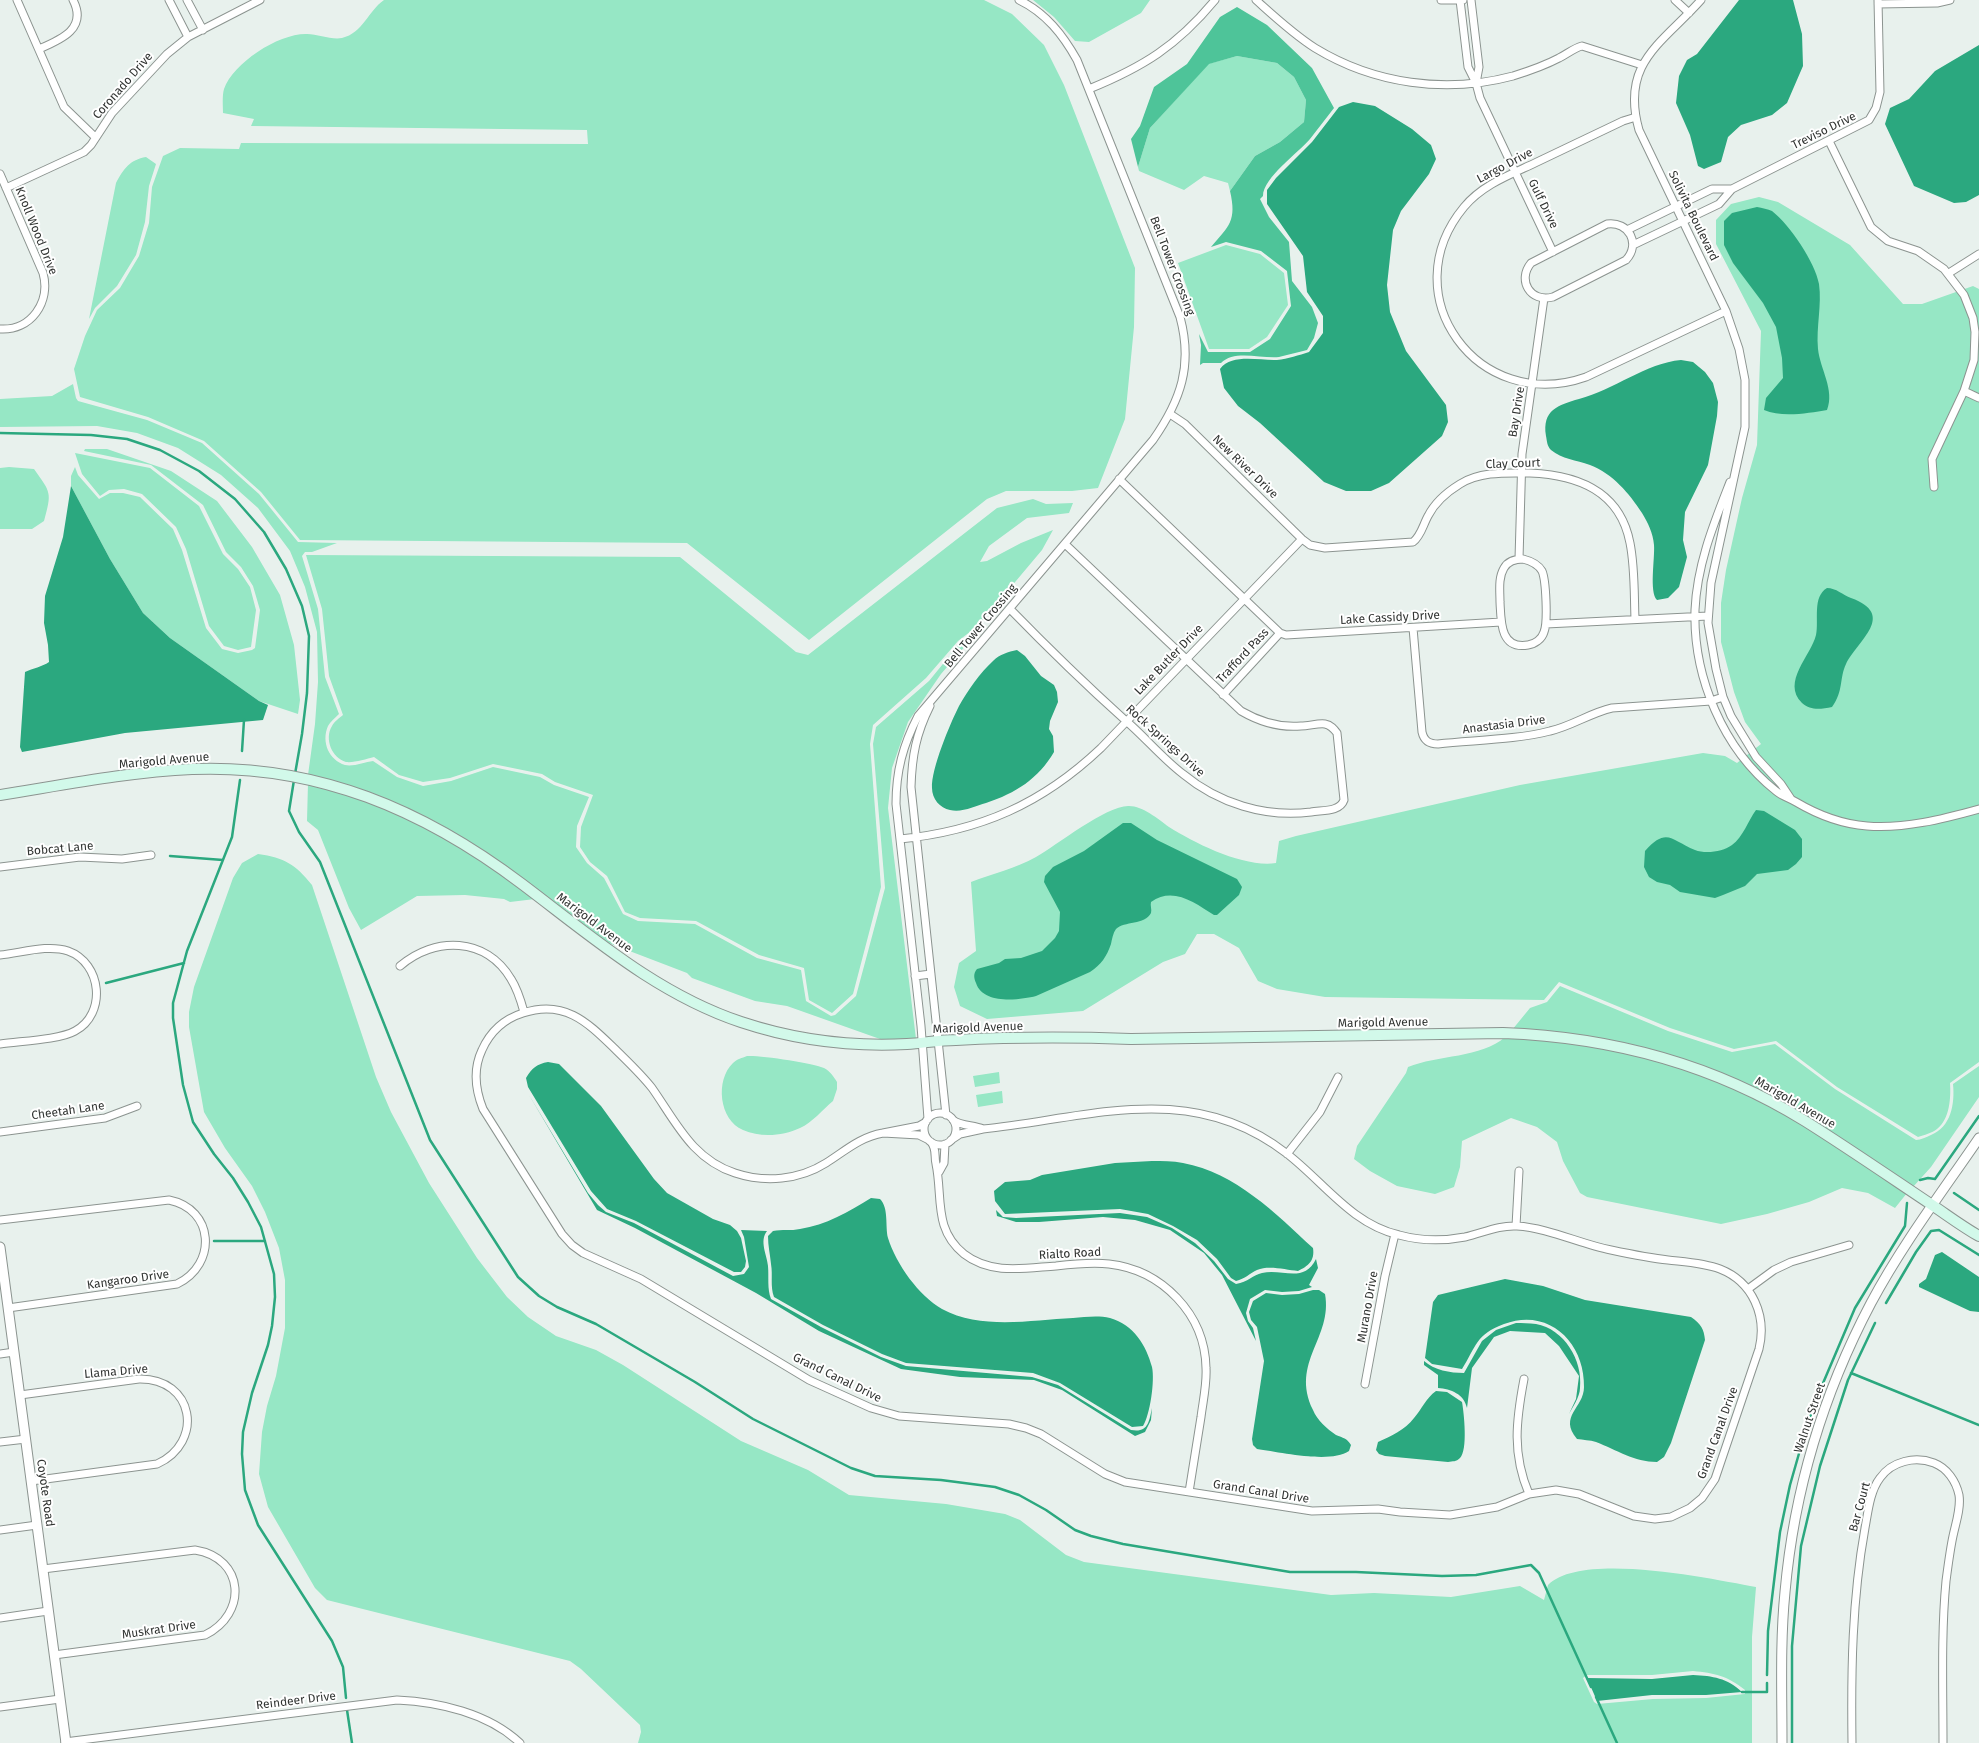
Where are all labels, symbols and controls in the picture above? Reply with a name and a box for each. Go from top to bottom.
street label: Coronado Drive [90,50,156,122]
street label: Treviso Drive [1789,109,1859,153]
street label: Largo Drive [1475,145,1535,187]
street label: Solivita Boulevard [1665,169,1721,263]
street label: Gulf Drive [1525,177,1561,231]
street label: Knoll Wood Drive [12,185,60,277]
street label: Bell Tower Crossing [1146,214,1198,318]
street label: Bay Drive [1506,386,1528,438]
street label: New River Drive [1209,432,1281,502]
street label: Clay Court [1485,456,1541,472]
street label: Bell Tower Crossing [942,581,1020,671]
street label: Lake Cassidy Drive [1340,608,1440,628]
street label: Lake Butler Drive [1132,622,1206,698]
street label: Trafford Pass [1214,626,1272,686]
street label: Rock Springs Drive [1123,702,1207,780]
street label: Anastasia Drive [1462,713,1546,737]
street label: Marigold Avenue [118,750,210,772]
street label: Bobcat Lane [26,839,94,859]
street label: Marigold Avenue [553,890,635,956]
street label: Marigold Avenue [1338,1015,1428,1031]
street label: Marigold Avenue [932,1019,1024,1037]
street label: Marigold Avenue [1752,1074,1838,1132]
street label: Cheetah Lane [31,1099,105,1123]
street label: Rialto Road [1038,1245,1102,1263]
street label: Kangaroo Drive [86,1267,170,1293]
street label: Murano Drive [1355,1270,1381,1344]
street label: Grand Canal Drive [790,1350,884,1406]
street label: Llama Drive [84,1362,148,1382]
street label: Walnut Street [1791,1381,1829,1455]
street label: Grand Canal Drive [1695,1385,1741,1481]
street label: Coyote Road [33,1458,57,1528]
street label: Grand Canal Drive [1212,1477,1310,1507]
street label: Bar Court [1846,1480,1874,1534]
street label: Muskrat Drive [121,1618,197,1642]
street label: Reindeer Drive [255,1689,337,1713]

